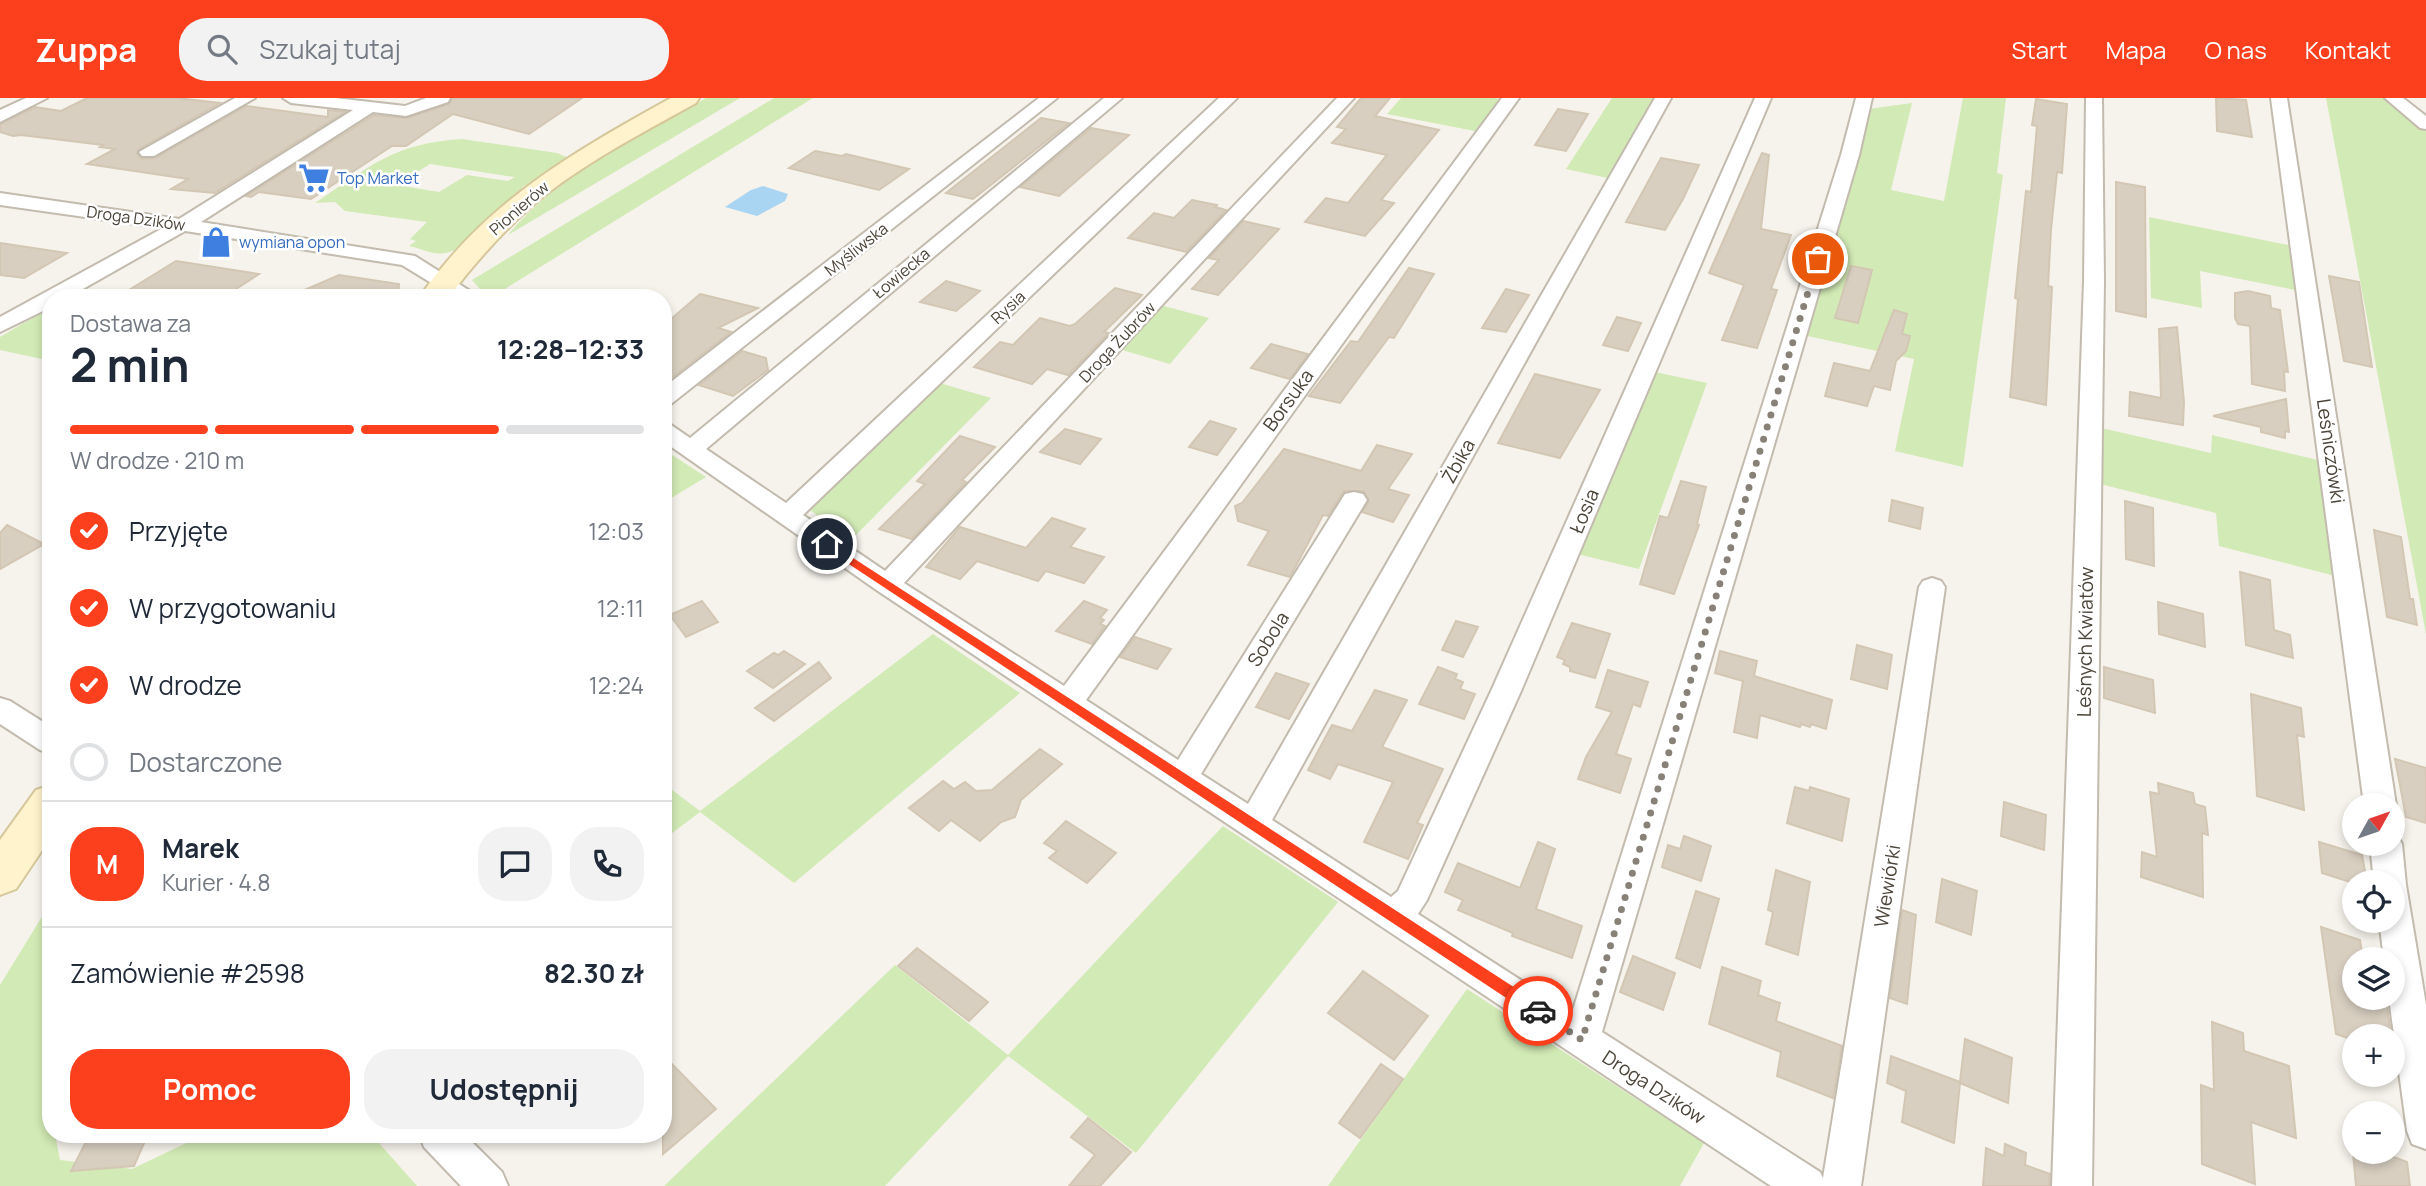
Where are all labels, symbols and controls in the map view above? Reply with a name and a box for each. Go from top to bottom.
search box [179,18,669,81]
text: Zuppa [35,27,137,72]
icon: search [203,30,241,68]
text: Szukaj tutaj [259,31,401,67]
text: Start [2011,33,2067,66]
text: Mapa [2105,33,2166,66]
text: O nas [2204,33,2267,66]
text: Kontakt [2305,33,2391,66]
supermarket icon: Top Market [297,161,331,195]
place label: Top Market [337,167,419,189]
street label: Pionierów [484,176,554,240]
street label: Droga Dzików [85,200,187,236]
street label: Myśliwska [820,217,892,281]
shop icon: wymiana opon [199,225,233,259]
pin [1788,229,1848,289]
place label: wymiana opon [239,231,345,253]
icon: bag [1799,240,1837,278]
street label: Łowiecka [868,243,934,303]
street label: Rysia [986,285,1030,329]
street label: Droga Żubrów [1074,297,1160,387]
text: Dostawa za [70,307,191,339]
text: 12:28–12:33 [497,331,644,367]
text: 2 min [70,333,190,396]
street label: Borsuka [1257,364,1319,436]
street label: Leśniczówki [2311,397,2351,505]
street label: Żbika [1435,434,1481,488]
text: W drodze · 210 m [70,444,244,476]
street label: Łosia [1563,485,1605,537]
icon: check [70,512,108,550]
text: Przyjęte [129,513,228,549]
pin [797,514,857,574]
text: 12:03 [588,515,644,547]
icon: home [808,525,846,563]
street label: Leśnych Kwiatów [2071,566,2099,717]
icon: check [70,589,108,627]
text: W przygotowaniu [129,590,336,626]
text: 12:11 [597,592,644,624]
street label: Sobola [1241,606,1295,672]
icon: check [70,666,108,704]
text: W drodze [129,667,242,703]
text: 12:24 [589,669,644,701]
text: Dostarczone [129,744,282,780]
north arrow [2342,793,2404,856]
map controls [2342,793,2405,1164]
button: chat [478,827,552,901]
button: phone [570,827,644,901]
text: Marek [162,830,239,866]
street label: Wiewiórki [1868,843,1906,929]
text: M [96,846,118,882]
text: Kurier · 4.8 [162,866,271,898]
button: locate [2342,870,2405,933]
button: layers [2342,947,2405,1010]
text: Zamówienie #2598 [70,955,305,991]
text: 82.30 zł [544,955,644,991]
courier [1503,976,1573,1046]
icon: car [1519,992,1557,1030]
button: + [2342,1024,2405,1087]
street label: Droga Dzików [1597,1044,1711,1130]
button: Pomoc [70,1049,350,1129]
button: Udostępnij [364,1049,644,1129]
button: − [2342,1101,2405,1164]

